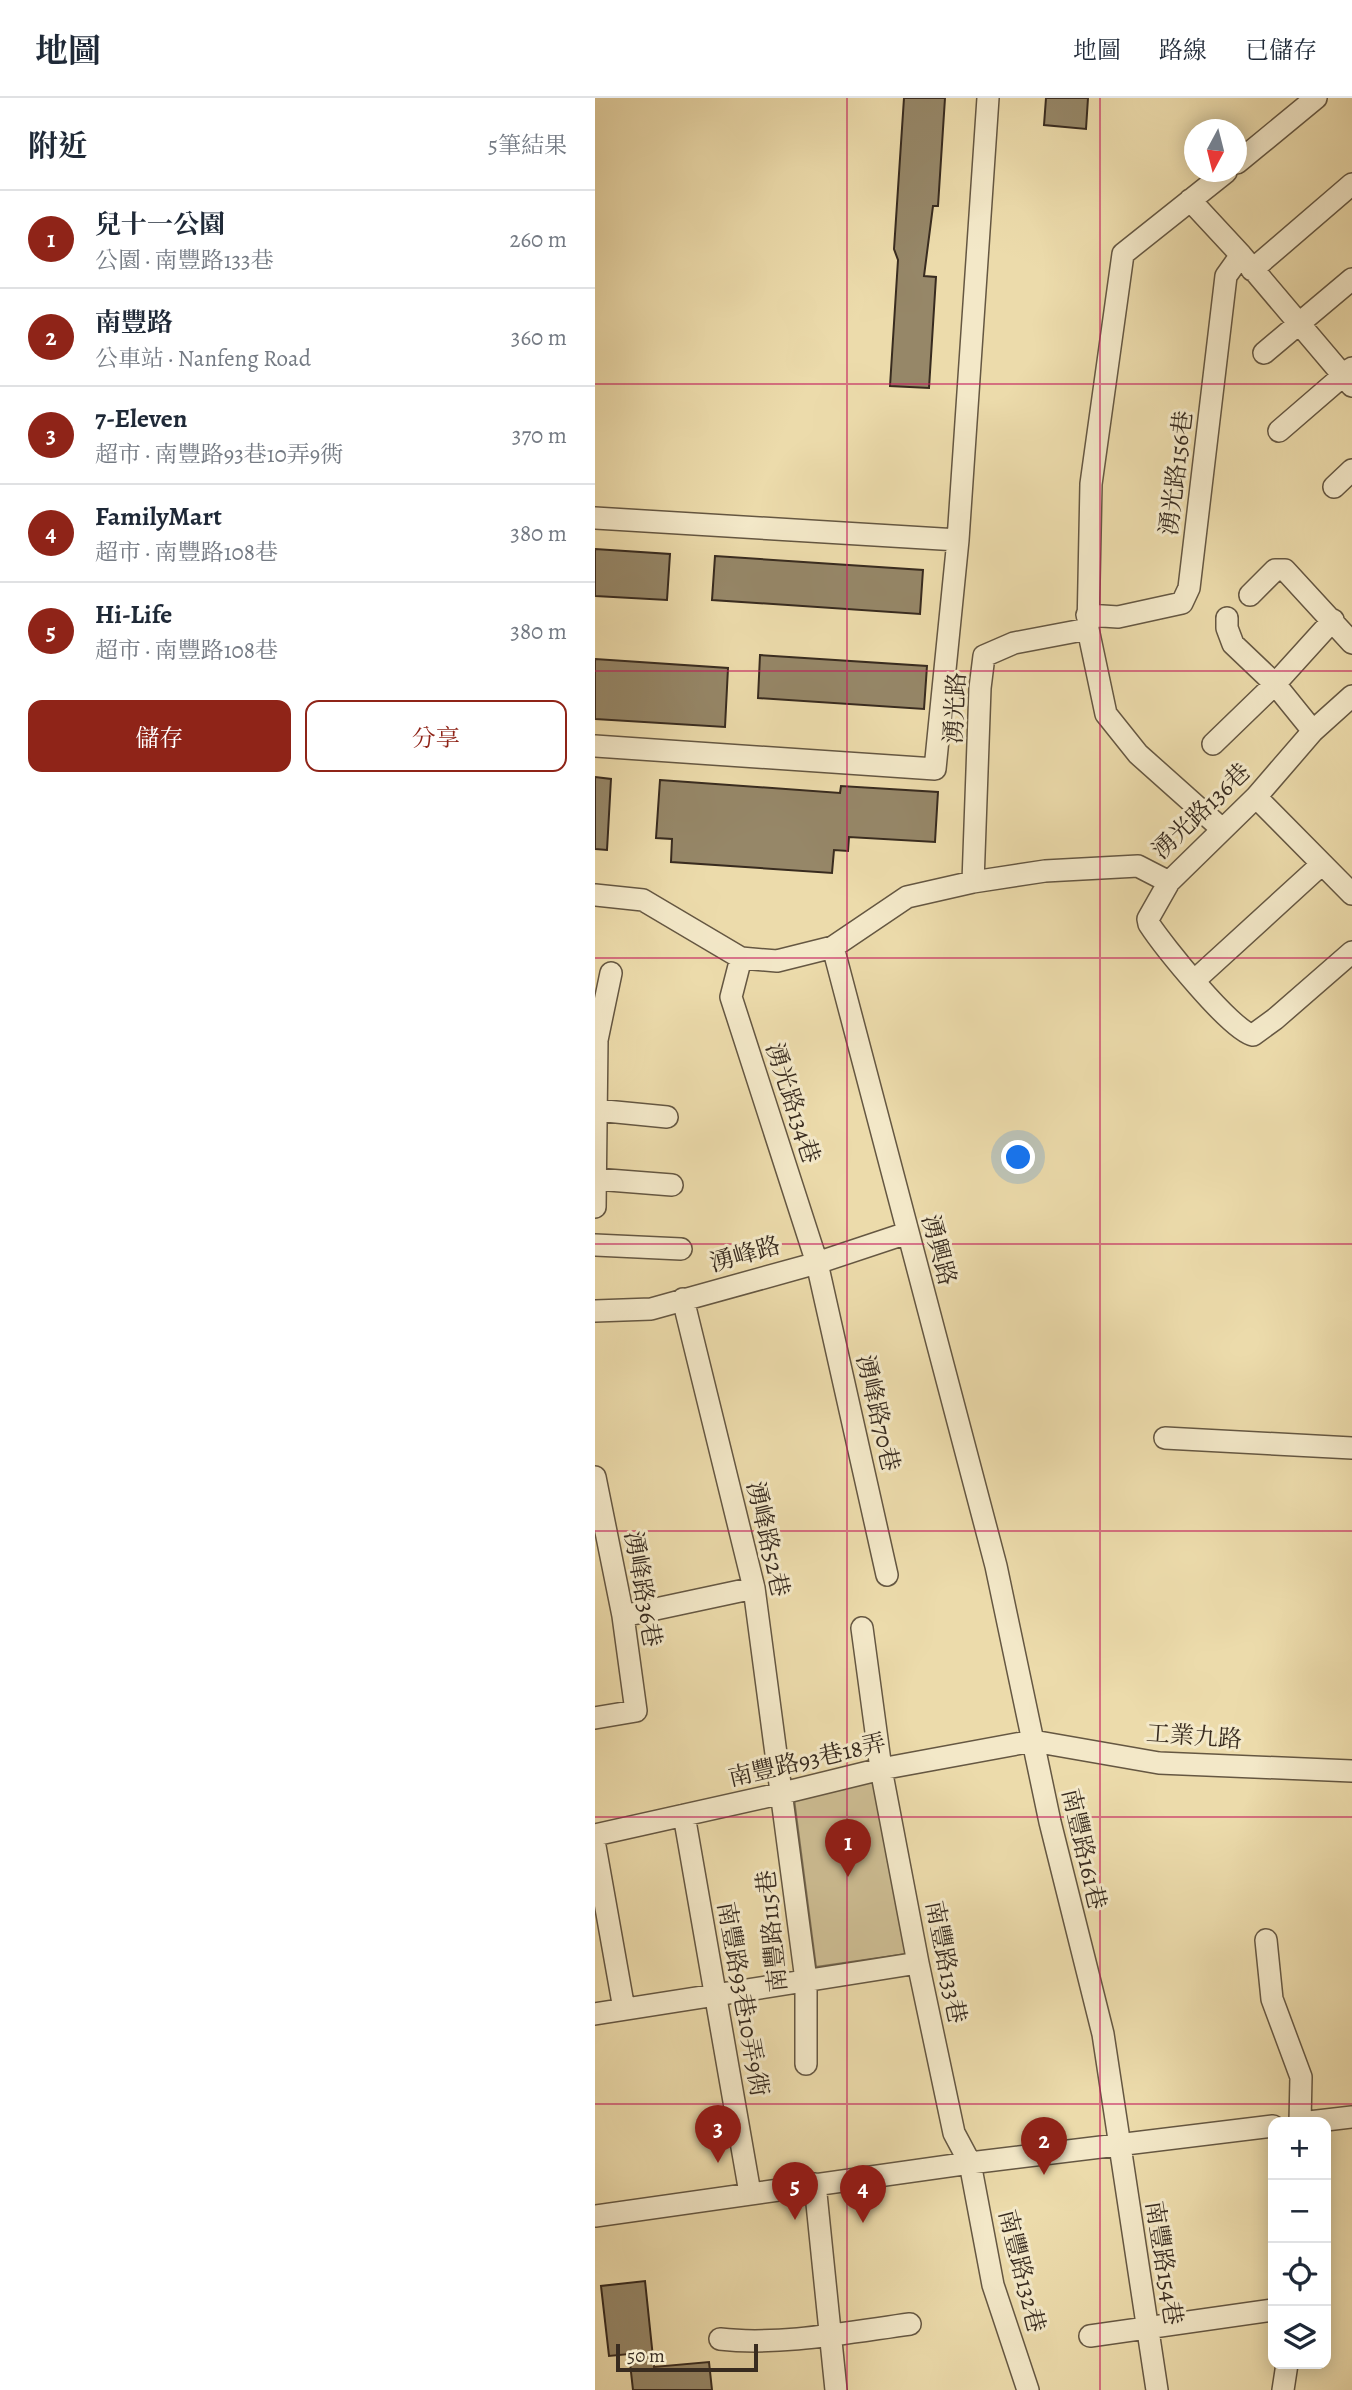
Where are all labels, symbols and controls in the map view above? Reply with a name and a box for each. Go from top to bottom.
text: 地圖 [35,28,101,73]
text: 地圖 [1073,34,1121,66]
text: 路線 [1159,34,1207,66]
text: 已儲存 [1245,34,1317,66]
north arrow [1184,119,1247,182]
text: 附近 [28,126,88,166]
text: 5筆結果 [488,130,567,161]
text: 兒十一公園 [95,207,225,242]
text: 1 [47,224,55,255]
text: 260 m [509,224,567,255]
text: 公園 · 南豐路133巷 [95,245,274,276]
text: 南豐路 [95,305,173,340]
text: 2 [45,322,57,353]
text: 360 m [511,322,567,353]
text: 公車站 · Nanfeng Road [95,343,311,374]
text: 7-Eleven [95,401,187,436]
street label: 湧光路156巷 [1152,409,1200,537]
text: 3 [46,420,56,451]
text: 370 m [512,420,567,451]
text: 超市 · 南豐路93巷10弄9衖 [95,439,343,470]
text: FamilyMart [95,499,222,534]
text: 4 [46,518,56,549]
text: 380 m [510,518,567,549]
text: 超市 · 南豐路108巷 [95,537,278,568]
text: Hi-Life [95,597,172,632]
text: 5 [46,616,56,647]
text: 380 m [510,616,567,647]
text: 超市 · 南豐路108巷 [95,635,278,666]
street label: 湧光路 [937,671,973,745]
button: 儲存 [28,700,291,772]
button: 分享 [305,700,567,772]
street label: 湧光路136巷 [1145,756,1257,866]
street label: 湧光路134巷 [758,1039,828,1167]
your location [1001,1140,1035,1174]
street label: 湧興路 [914,1211,964,1289]
street label: 湧峰路 [706,1229,784,1279]
street label: 湧峰路70巷 [849,1351,907,1475]
street label: 湧峰路52巷 [739,1478,797,1600]
street label: 湧峰路36巷 [617,1529,669,1649]
street label: 工業九路 [1145,1717,1243,1755]
street label: 南豐路93巷18弄 [725,1726,889,1794]
street label: 南豐路161巷 [1055,1785,1113,1913]
pin: 1 [825,1819,871,1877]
street label: 南豐路115巷 [750,1868,794,1994]
street label: 南豐路133巷 [918,1898,974,2026]
street label: 南豐路93巷10弄9衖 [710,1899,776,2099]
pin: 3 [695,2105,741,2163]
pin: 2 [1021,2117,1067,2175]
map controls [1268,2117,1331,2369]
button: + [1268,2117,1331,2180]
pin: 5 [772,2162,818,2220]
pin: 4 [840,2165,886,2223]
button: − [1268,2180,1331,2243]
street label: 南豐路154巷 [1138,2199,1190,2327]
street label: 南豐路132巷 [991,2206,1053,2336]
button: locate [1268,2243,1331,2306]
button: layers [1268,2306,1331,2369]
scale bar [616,2341,758,2373]
text: 50 m [627,2343,665,2369]

